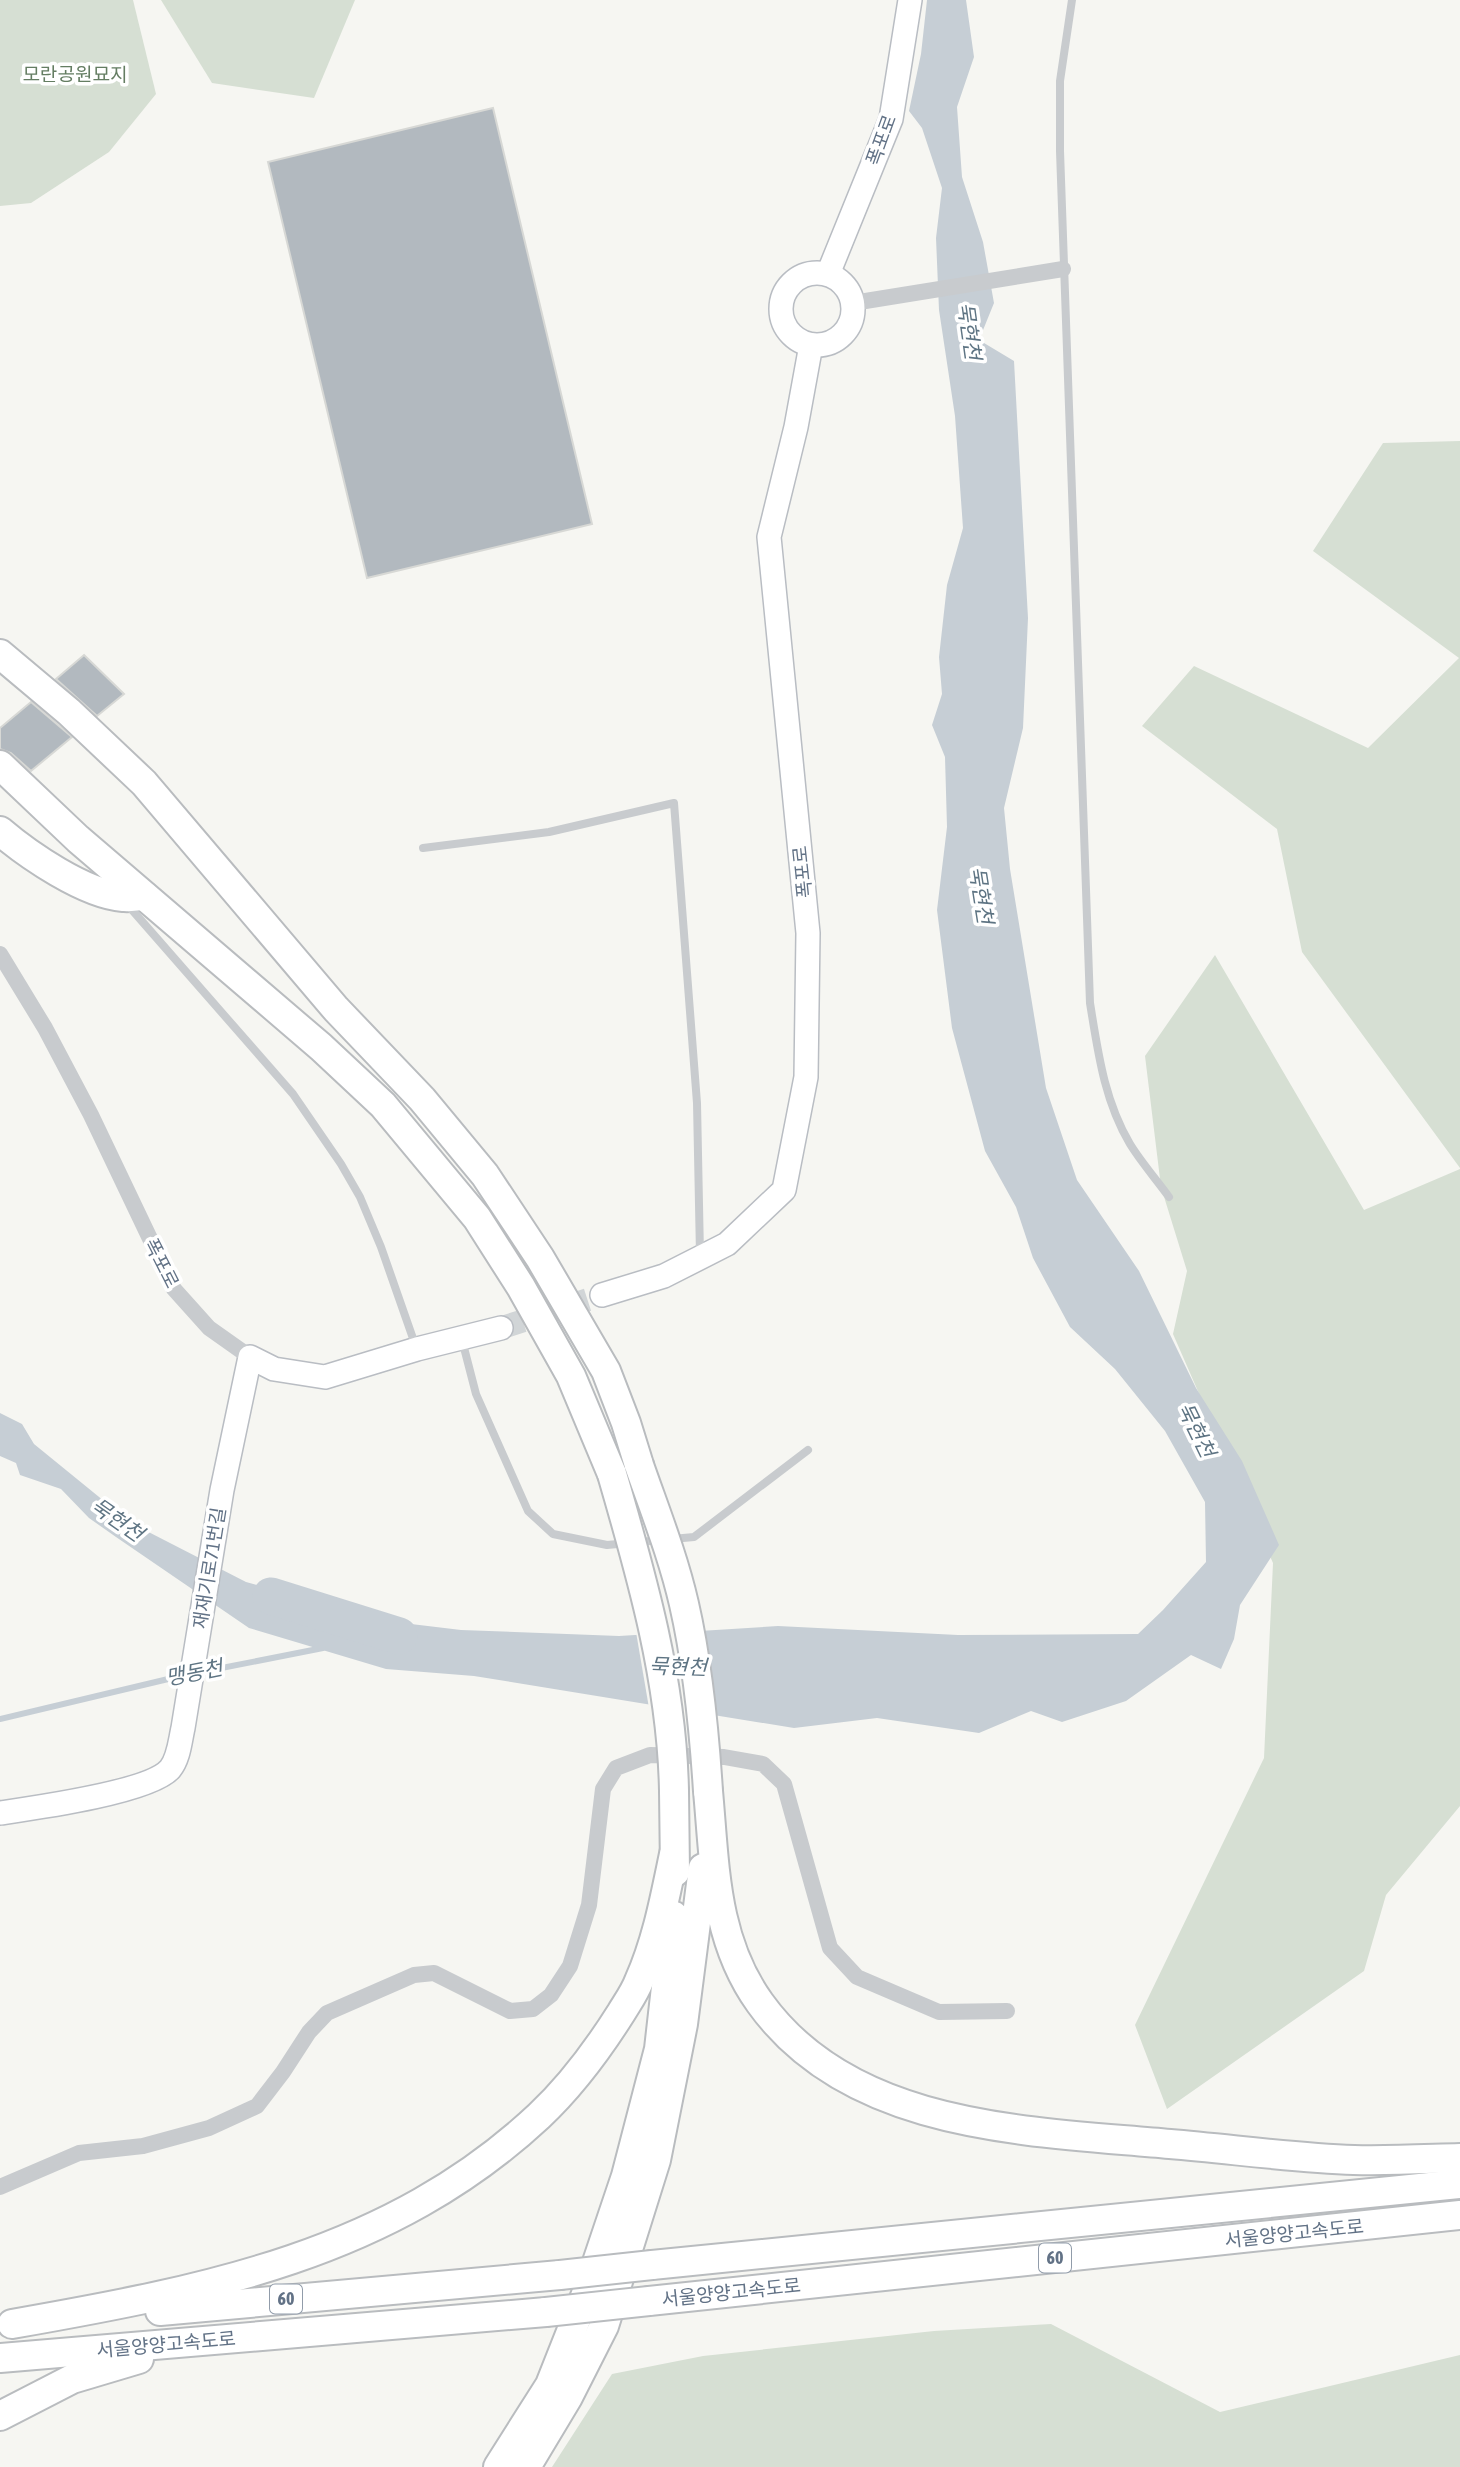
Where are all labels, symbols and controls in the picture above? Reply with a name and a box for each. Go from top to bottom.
park label: 모란공원묘지 [23,63,127,85]
street label: 폭포로 [862,112,900,168]
water label: 묵현천 [954,300,986,364]
street label: 폭포로 [788,845,816,899]
water label: 묵현천 [966,864,999,928]
street label: 폭포로 [140,1235,184,1291]
water label: 묵현천 [1173,1398,1222,1463]
water label: 묵현천 [87,1493,150,1547]
street label: 재재기로71번길 [189,1506,229,1630]
water label: 묵현천 [649,1653,710,1679]
water label: 맹동천 [163,1654,227,1689]
street label: 서울양양고속도로 [1223,2215,1365,2251]
road number: 60 [1039,2244,1071,2272]
street label: 서울양양고속도로 [660,2274,802,2310]
road number: 60 [270,2284,302,2314]
street label: 서울양양고속도로 [95,2327,237,2361]

